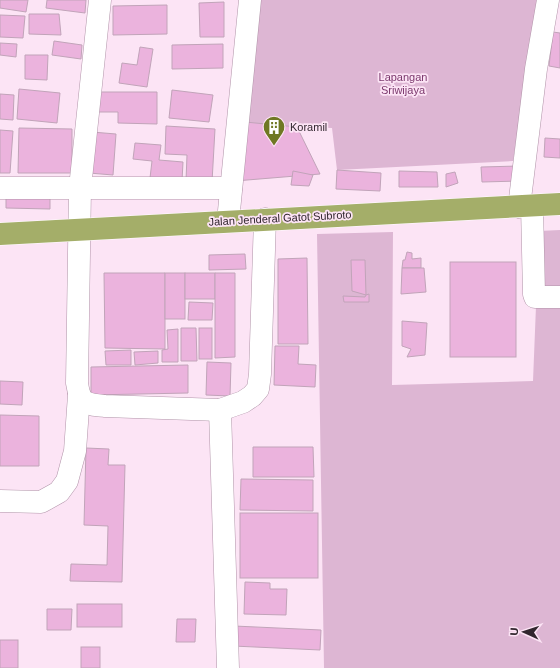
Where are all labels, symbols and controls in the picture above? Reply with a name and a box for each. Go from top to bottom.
park label: Lapangan Sriwijaya [379,71,427,96]
building icon: Koramil [261,114,287,147]
place label: Koramil [290,121,327,133]
street label: Jalan Jenderal Gatot Subroto [208,208,352,228]
north arrow [504,612,544,652]
text: U [508,627,520,636]

